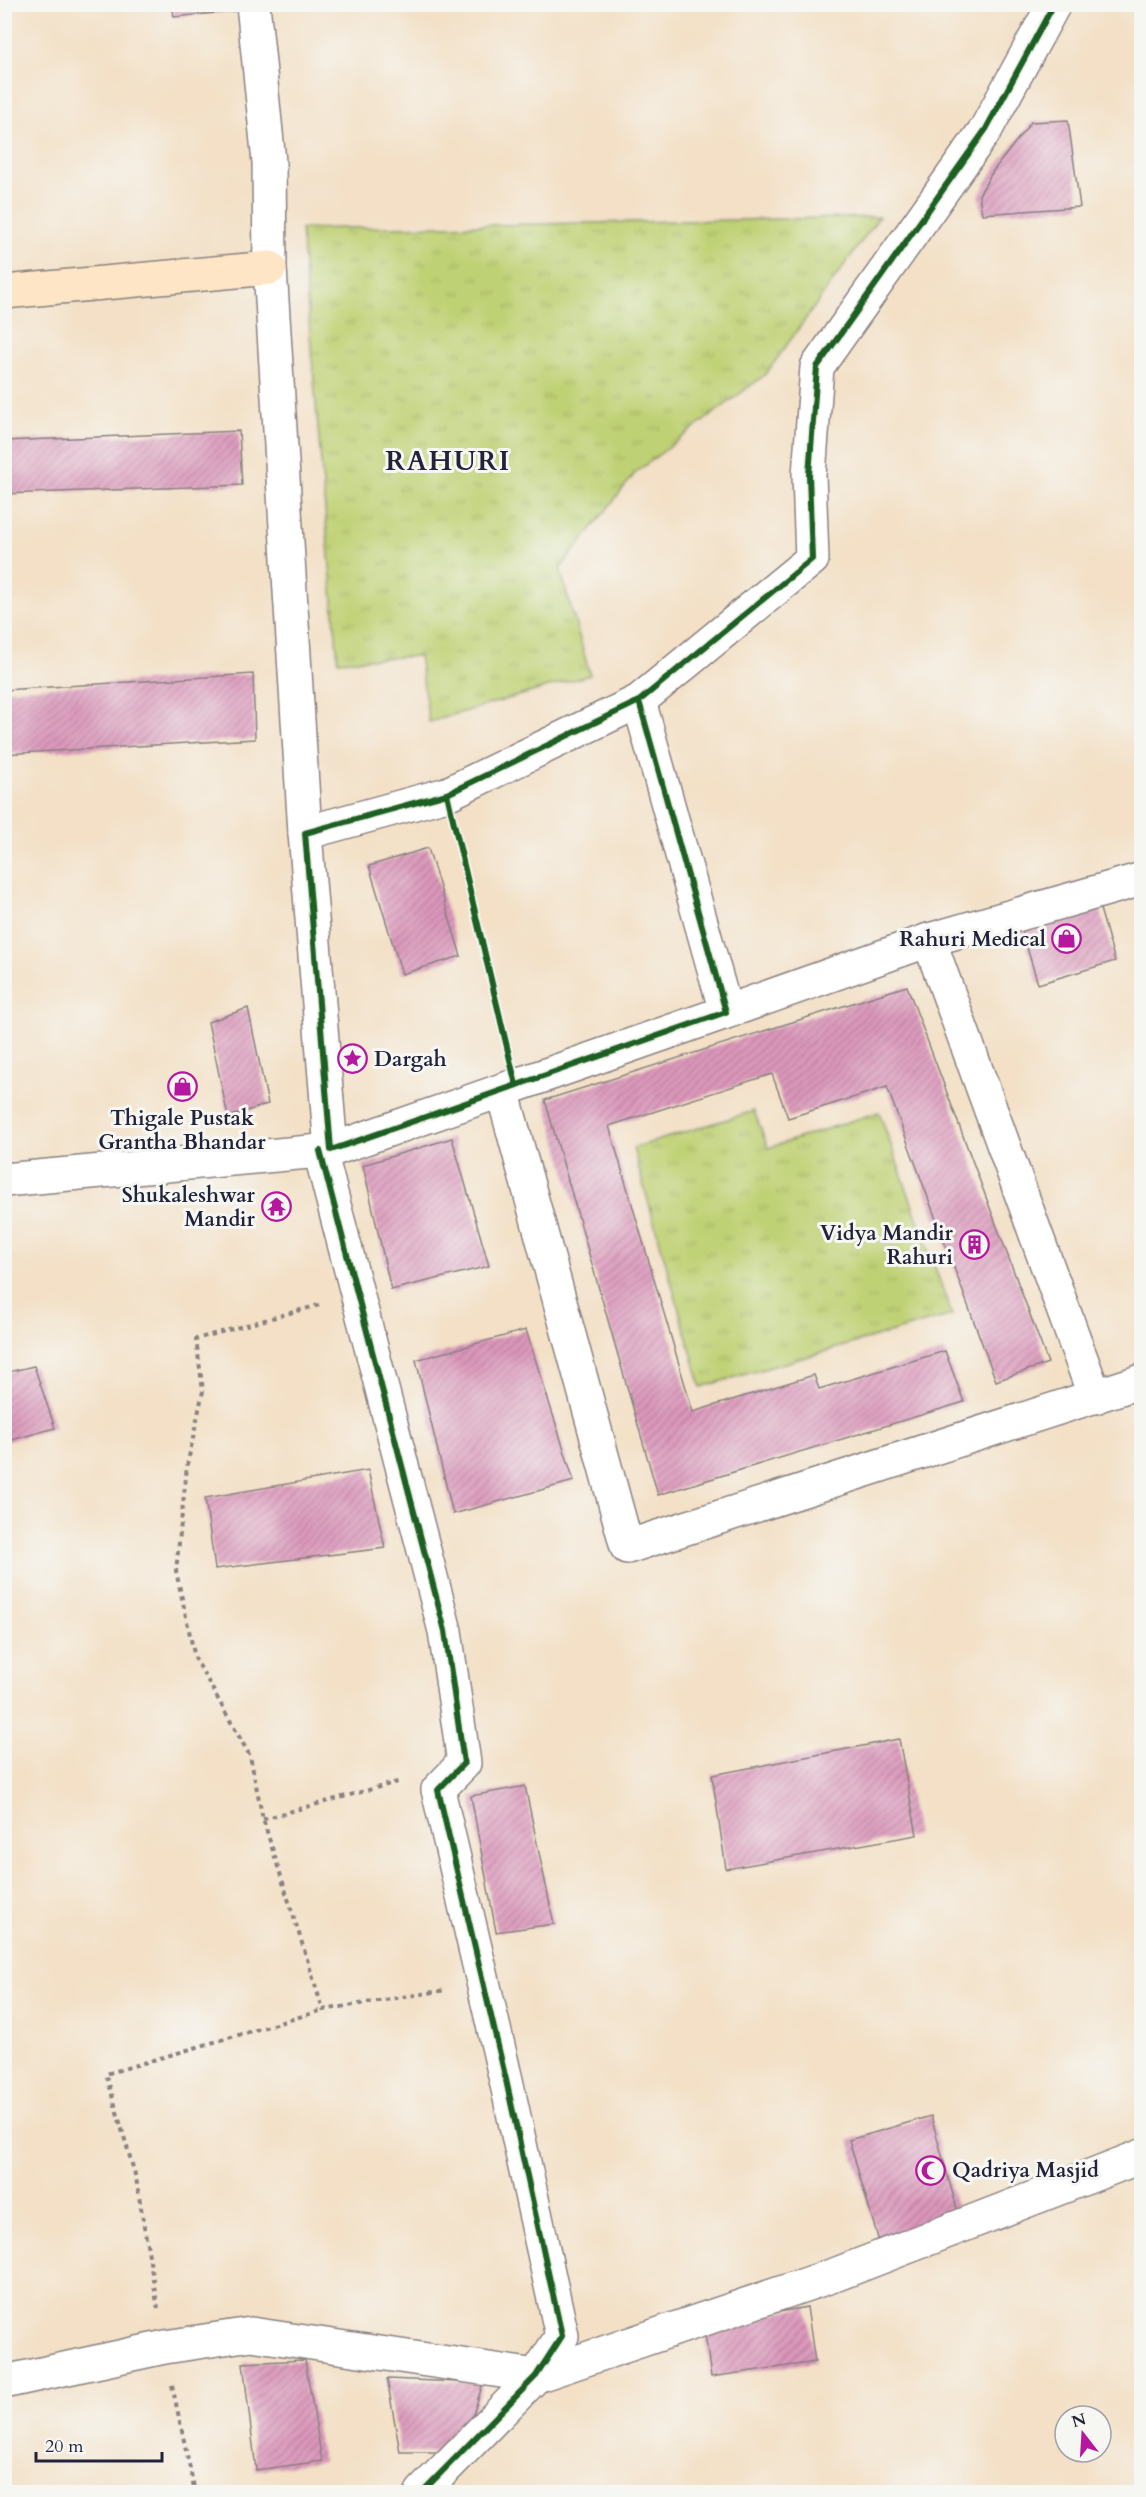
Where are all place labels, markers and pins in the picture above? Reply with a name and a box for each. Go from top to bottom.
shop icon: Rahuri Medical [1051,923,1083,955]
place label: Rahuri Medical [899,925,1046,954]
place icon: Dargah [337,1043,369,1075]
place label: Dargah [374,1045,447,1074]
shop icon: Thigale Pustak Grantha Bhandar [166,1071,198,1103]
place label: Thigale Pustak Grantha Bhandar [98,1104,266,1157]
place label: Shukaleshwar Mandir [122,1181,256,1234]
temple icon: Shukaleshwar Mandir [260,1191,292,1223]
place label: Vidya Mandir Rahuri [820,1219,954,1272]
building icon: Vidya Mandir Rahuri [958,1229,990,1261]
mosque icon: Qadriya Masjid [915,2154,947,2186]
place label: Qadriya Masjid [952,2156,1099,2185]

